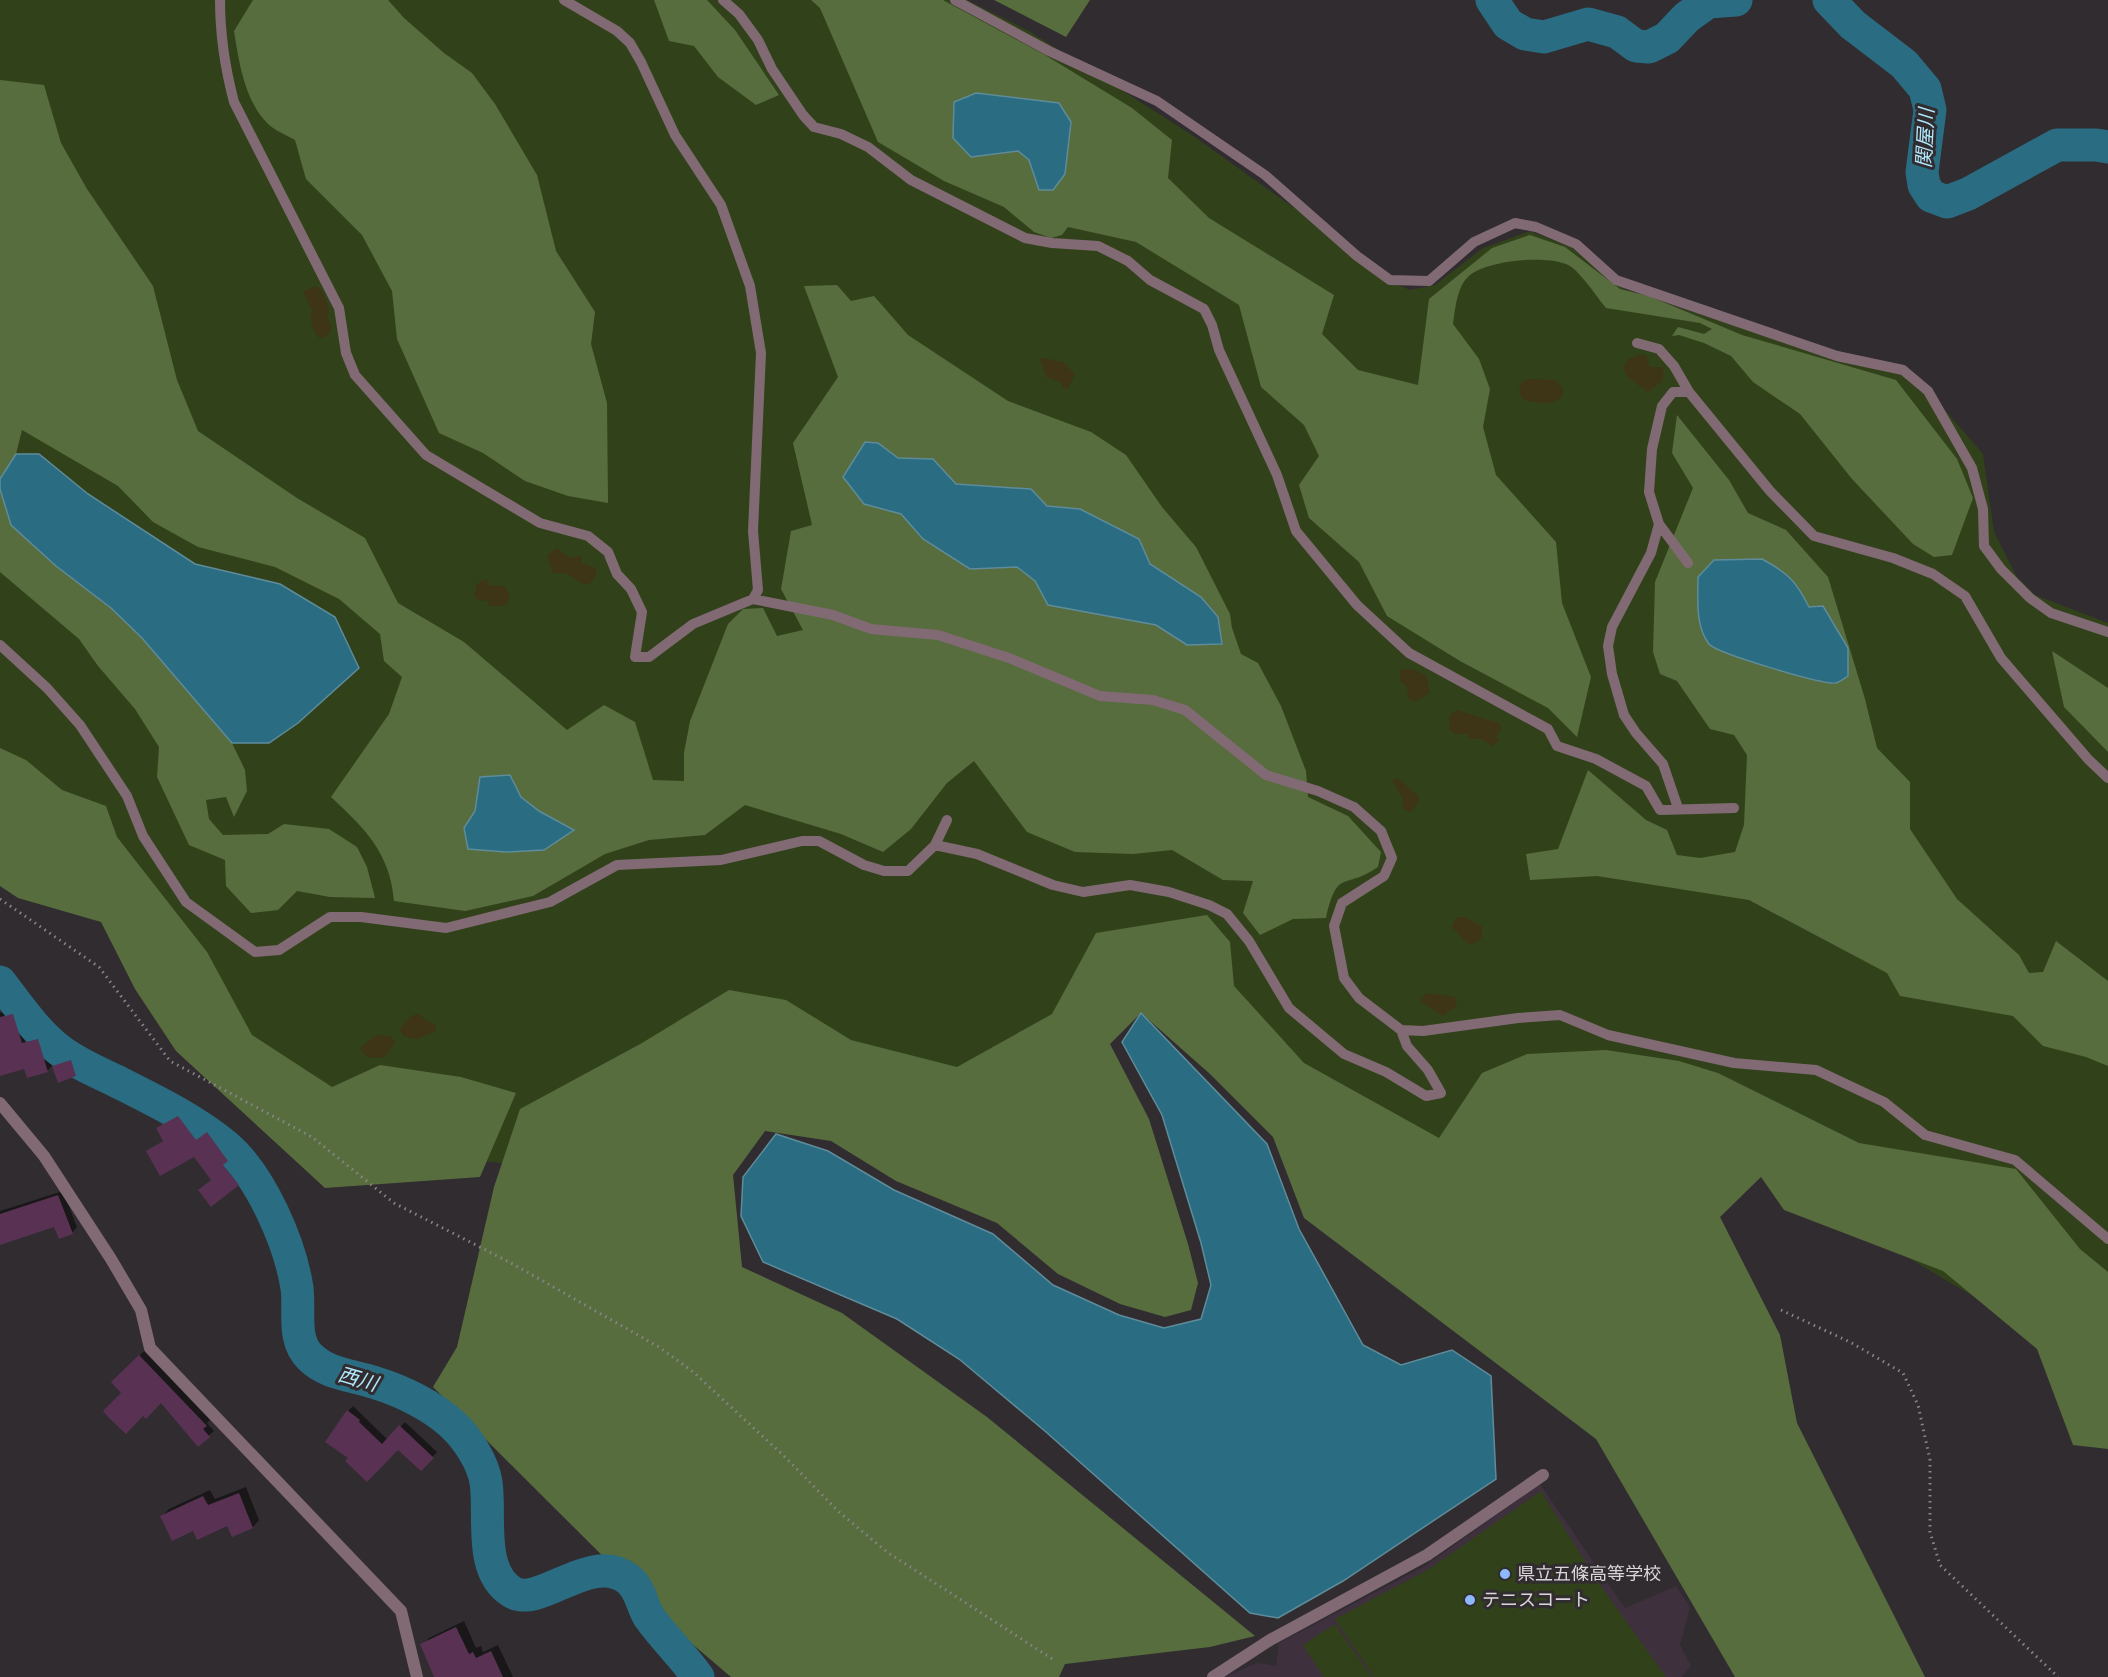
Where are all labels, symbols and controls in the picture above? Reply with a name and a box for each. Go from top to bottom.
water label: 関屋川 [1910,105,1938,169]
water label: 西川 [336,1361,383,1396]
place label: 県立五條高等学校 [1517,1562,1661,1584]
marker: 県立五條高等学校 [1498,1567,1512,1581]
place label: テニスコート [1482,1588,1590,1610]
marker: テニスコート [1463,1593,1477,1607]

